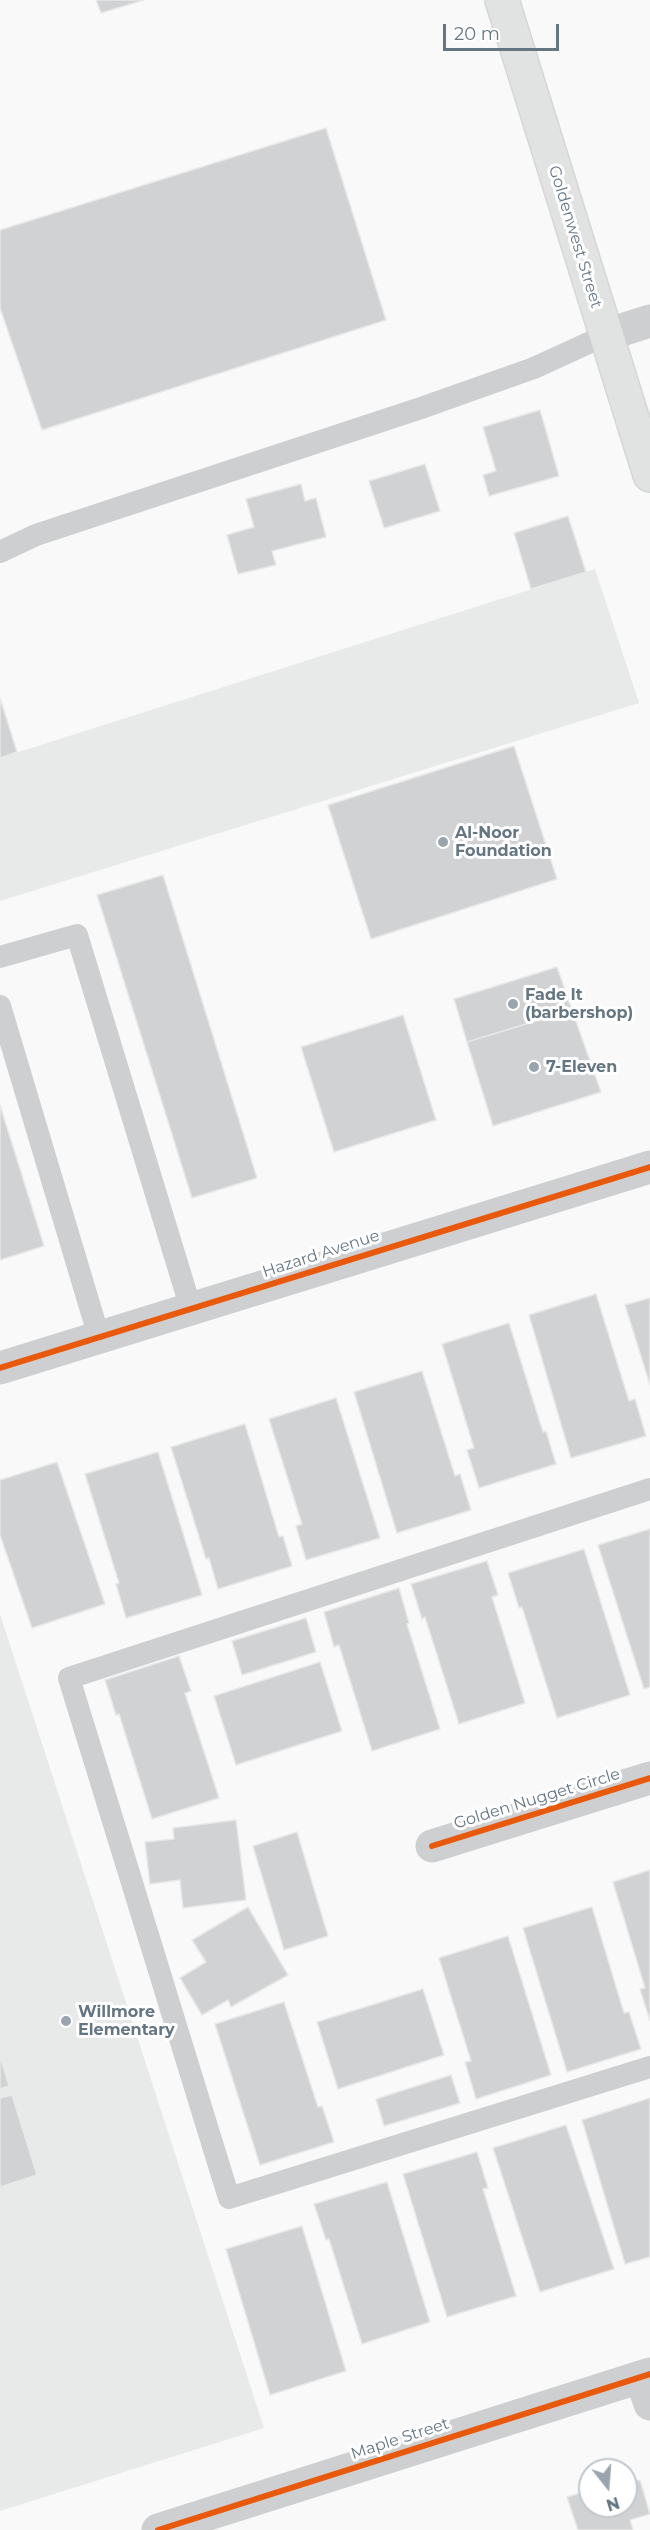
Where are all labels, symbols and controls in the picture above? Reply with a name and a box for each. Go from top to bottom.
scale bar [446,12,562,50]
text: 20 m [454,23,500,45]
street label: Goldenwest Street [544,163,606,311]
place label: Al-Noor Foundation [455,823,552,861]
marker: Al-Noor Foundation [436,835,450,849]
place label: Fade It (barbershop) [525,985,633,1023]
marker: Fade It (barbershop) [506,997,520,1011]
place label: 7-Eleven [546,1057,617,1077]
marker: 7-Eleven [527,1060,541,1074]
street label: Hazard Avenue [260,1226,382,1282]
street label: Golden Nugget Circle [451,1765,623,1833]
place label: Willmore Elementary [78,2002,175,2040]
marker: Willmore Elementary [59,2014,73,2028]
street label: Maple Street [348,2414,452,2464]
north arrow [578,2458,638,2518]
text: N [604,2493,622,2515]

